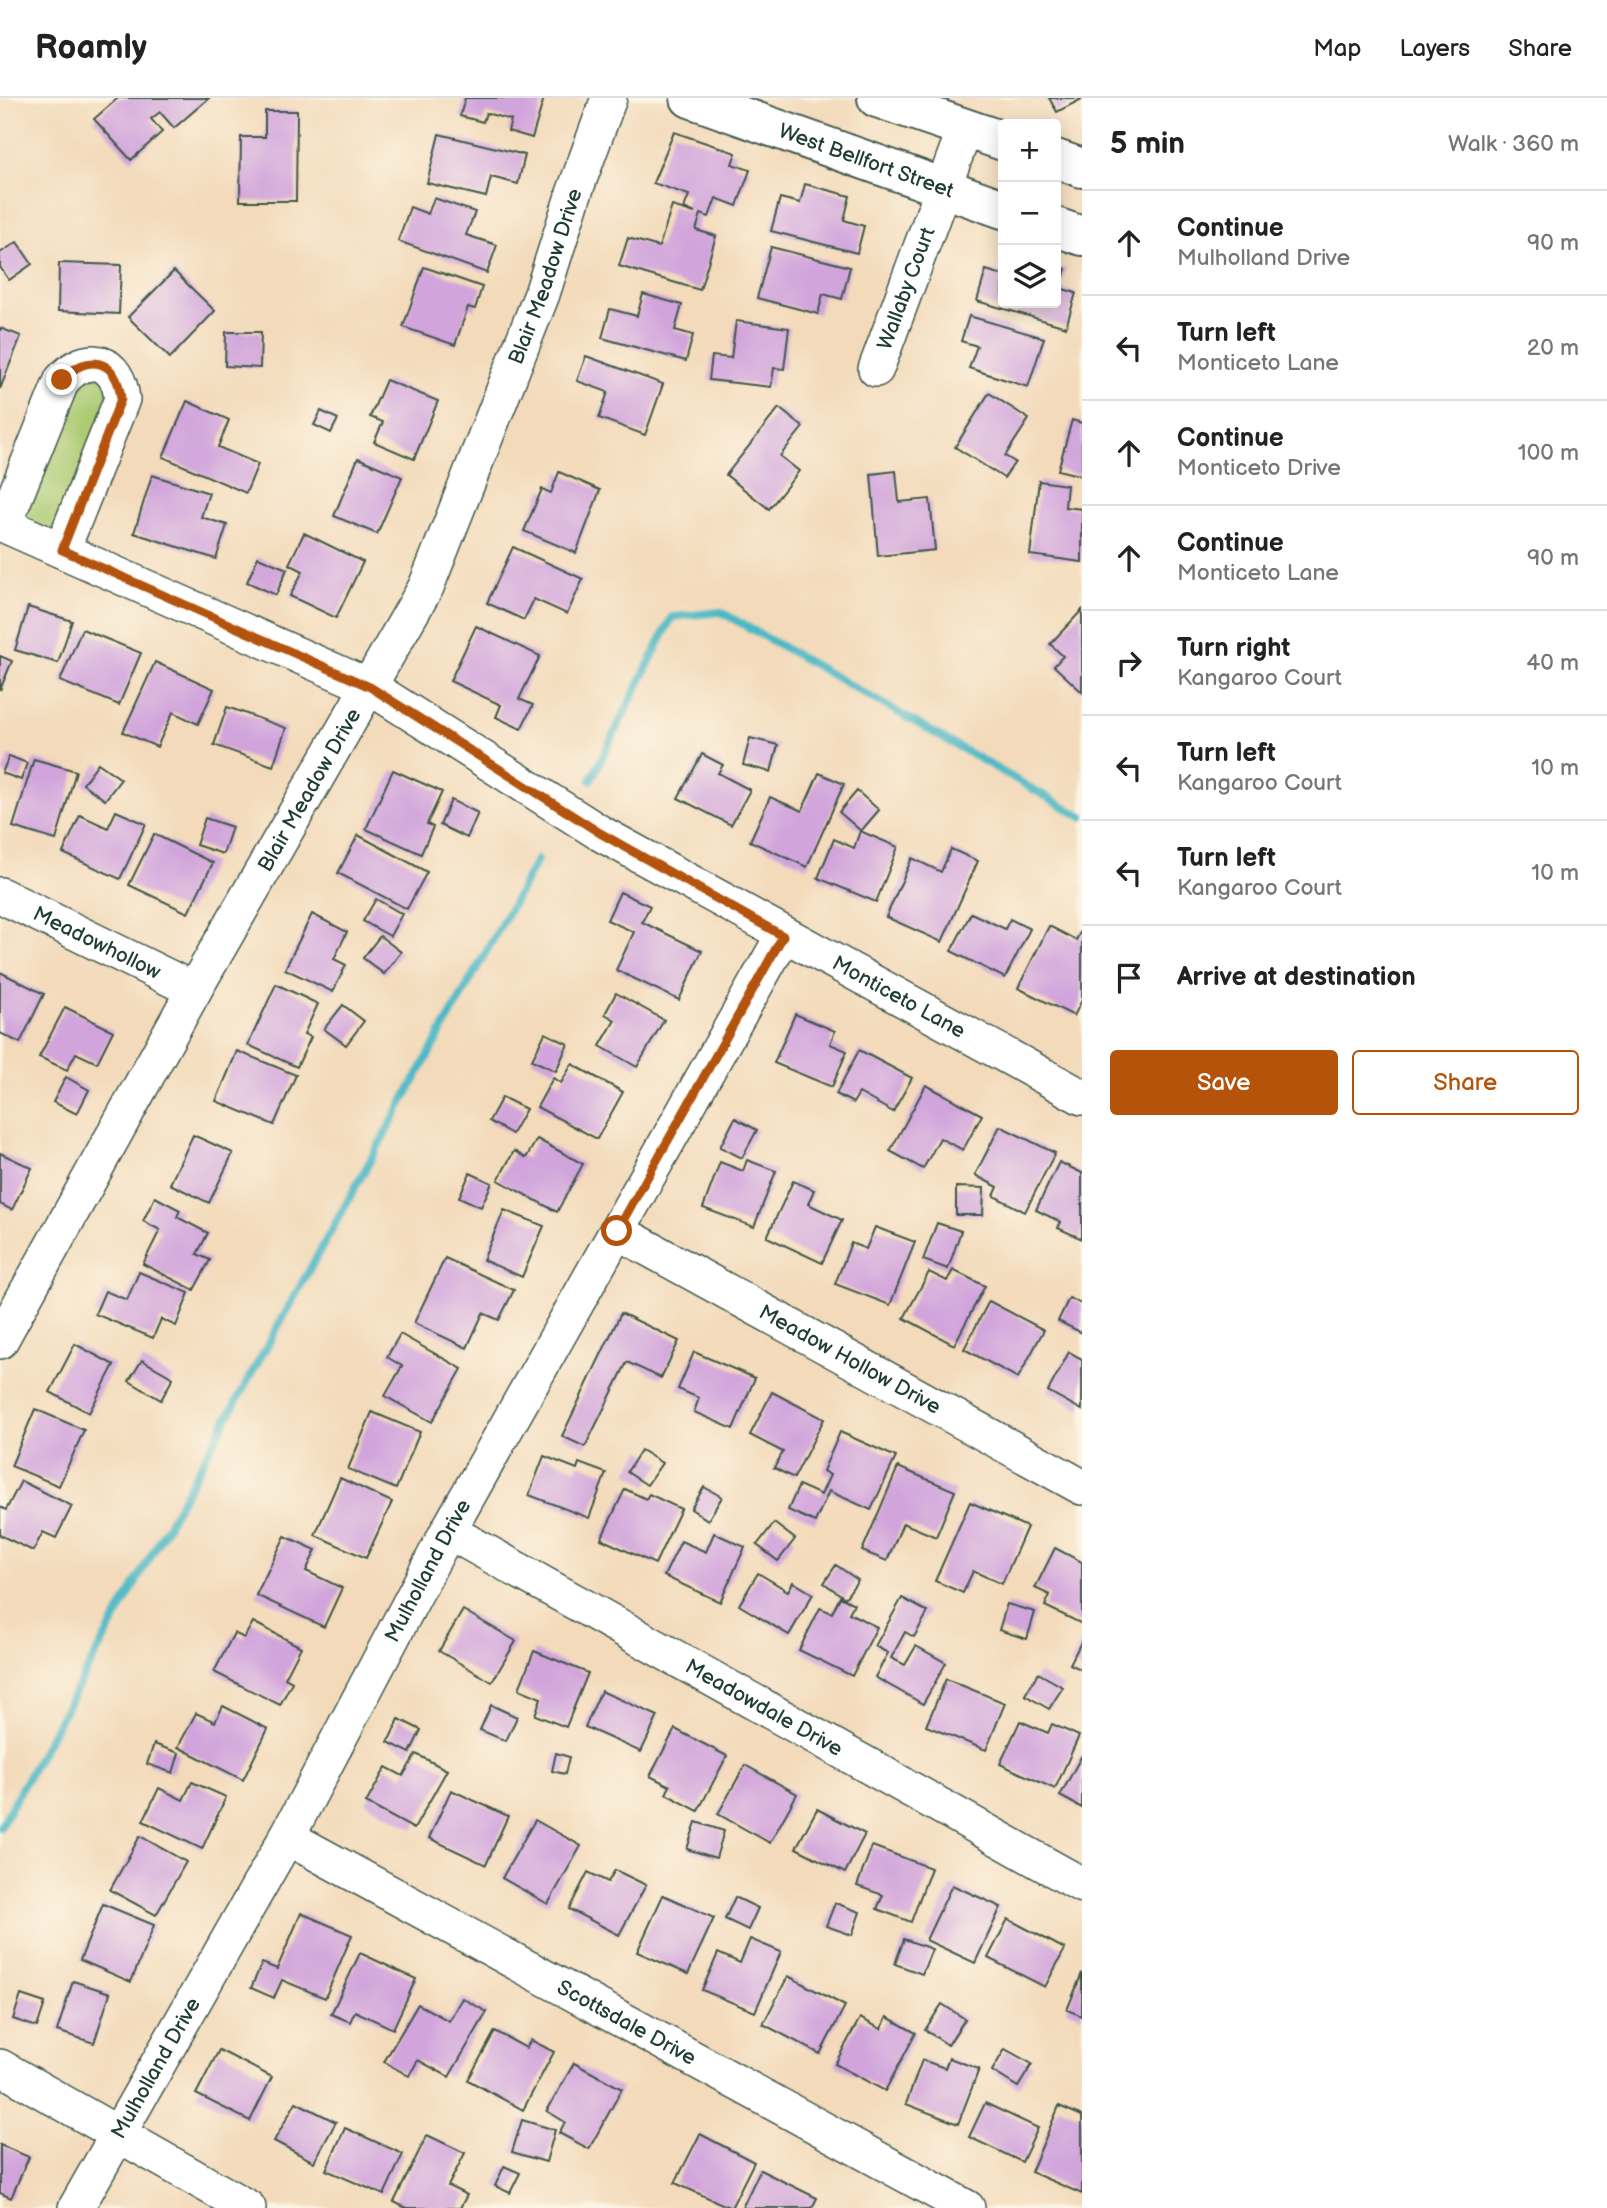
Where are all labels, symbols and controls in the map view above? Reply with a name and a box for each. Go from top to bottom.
text: Roamly [35,28,147,68]
text: Map [1313,34,1361,63]
text: Layers [1399,34,1470,63]
text: Share [1508,34,1572,63]
street label: West Bellfort Street [775,118,958,203]
map controls [998,119,1061,308]
button: + [998,119,1061,182]
text: 5 min [1110,126,1185,162]
text: Walk · 360 m [1448,130,1579,158]
button: − [998,182,1061,245]
street label: Blair Meadow Drive [503,185,587,368]
text: Continue [1177,213,1284,244]
street label: Wallaby Court [872,223,940,353]
icon: ahead [1110,224,1148,262]
text: 90 m [1527,229,1579,257]
text: Mulholland Drive [1177,244,1350,272]
button: layers [998,245,1061,308]
text: Turn left [1177,318,1276,349]
icon: left [1110,329,1148,367]
text: 20 m [1527,334,1579,362]
text: Monticeto Lane [1177,349,1339,377]
route end [46,364,77,395]
text: Continue [1177,423,1284,454]
icon: ahead [1110,434,1148,472]
text: 100 m [1518,439,1579,467]
text: Monticeto Drive [1177,454,1341,482]
text: Continue [1177,528,1284,559]
icon: ahead [1110,539,1148,577]
text: 90 m [1527,544,1579,572]
text: Monticeto Lane [1177,559,1339,587]
text: Turn right [1177,633,1290,664]
icon: right [1110,644,1148,682]
text: 40 m [1526,649,1579,677]
text: Kangaroo Court [1177,664,1342,692]
street label: Blair Meadow Drive [252,704,366,876]
text: Turn left [1177,738,1276,769]
icon: left [1110,749,1148,787]
text: 10 m [1531,754,1579,782]
text: Kangaroo Court [1177,769,1342,797]
text: Turn left [1177,843,1276,874]
icon: left [1110,854,1148,892]
text: 10 m [1531,859,1579,887]
text: Kangaroo Court [1177,874,1342,902]
street label: Meadowhollow [29,901,165,984]
street label: Monticeto Lane [828,950,970,1043]
icon: arrive [1110,959,1148,997]
text: Arrive at destination [1177,962,1416,993]
button: Save [1110,1050,1338,1115]
button: Share [1352,1050,1579,1115]
route start [601,1215,632,1246]
street label: Meadow Hollow Drive [755,1299,945,1419]
street label: Mulholland Drive [379,1495,476,1646]
street label: Meadowdale Drive [681,1654,847,1761]
street label: Scottsdale Drive [553,1974,701,2070]
street label: Mulholland Drive [106,1993,206,2143]

